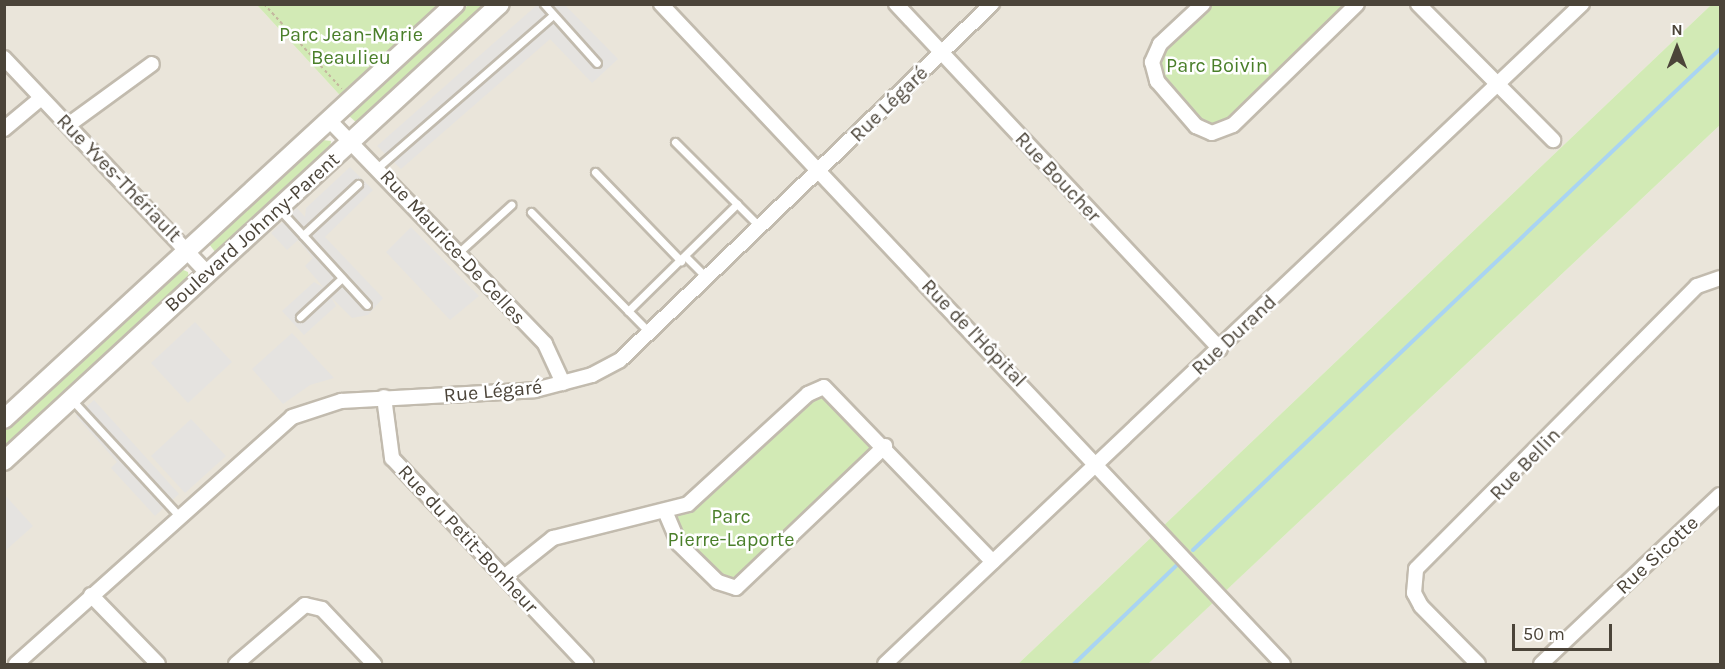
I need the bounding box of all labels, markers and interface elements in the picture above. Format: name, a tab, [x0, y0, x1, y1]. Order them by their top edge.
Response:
north arrow	[1647, 18, 1707, 78]
text: N	[1671, 20, 1683, 39]
park label: Parc Jean-Marie Beaulieu	[279, 22, 423, 69]
park label: Parc Boivin	[1166, 53, 1268, 77]
street label: Rue Légaré	[845, 61, 933, 147]
street label: Rue Yves-Thériault	[52, 109, 186, 247]
street label: Rue Boucher	[1010, 127, 1106, 227]
street label: Boulevard Johnny-Parent	[160, 147, 344, 317]
street label: Rue Maurice-De Celles	[375, 165, 531, 329]
street label: Rue de l'Hôpital	[917, 274, 1031, 392]
street label: Rue Durand	[1187, 290, 1281, 380]
street label: Rue Légaré	[443, 375, 543, 407]
street label: Rue Bellin	[1485, 423, 1565, 505]
street label: Rue du Petit-Bonheur	[393, 460, 543, 618]
park label: Parc Pierre-Laporte	[668, 504, 794, 551]
street label: Rue Sicotte	[1611, 511, 1703, 599]
scale bar	[1515, 612, 1616, 650]
text: 50 m	[1523, 623, 1565, 645]

